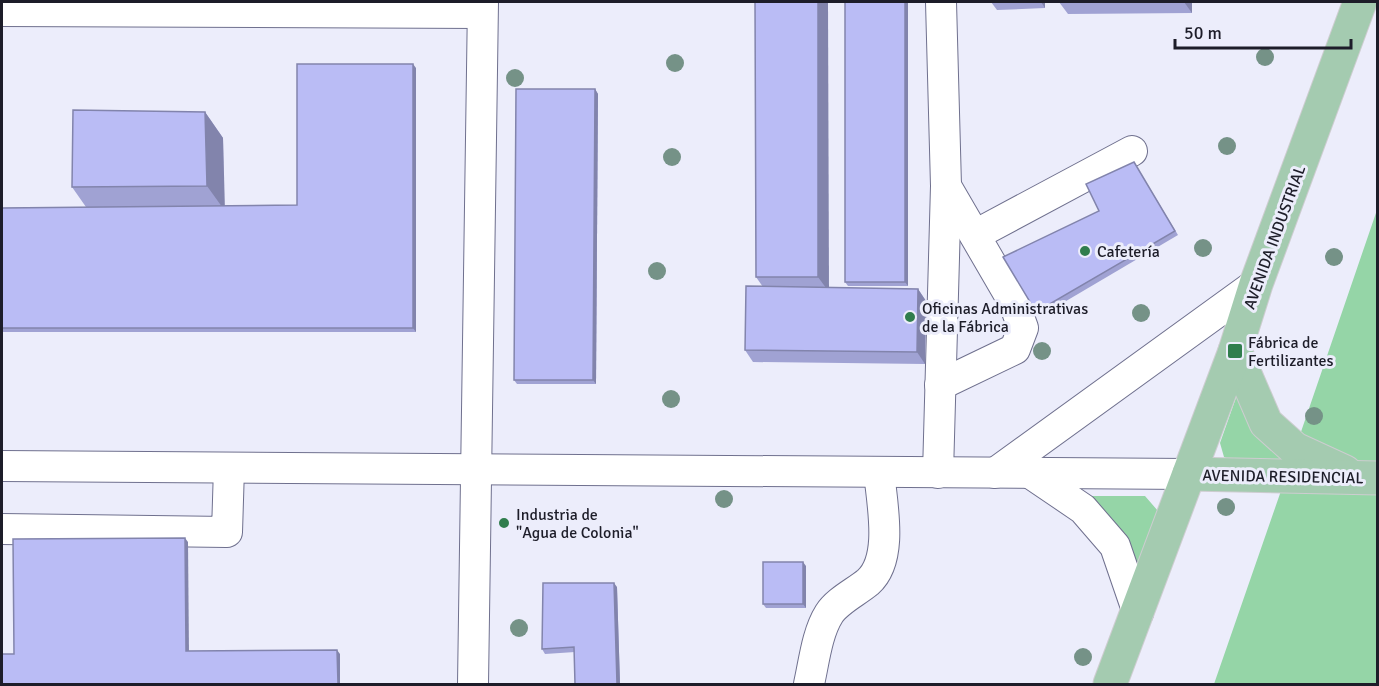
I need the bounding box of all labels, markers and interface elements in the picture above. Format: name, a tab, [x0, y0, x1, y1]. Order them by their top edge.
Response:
scale bar	[1175, 12, 1350, 50]
text: 50 m	[1184, 22, 1222, 44]
street label: AVENIDA INDUSTRIAL	[1240, 163, 1310, 312]
place label: Cafetería	[1097, 242, 1160, 262]
marker: Cafetería	[1078, 244, 1092, 258]
place label: Oficinas Administrativas de la Fábrica	[922, 299, 1088, 337]
marker: Oficinas Administrativas de la Fábrica	[903, 310, 917, 324]
place label: Fábrica de Fertilizantes	[1248, 333, 1334, 371]
marker: Fábrica de Fertilizantes	[1226, 342, 1244, 360]
street label: AVENIDA RESIDENCIAL	[1202, 466, 1364, 488]
place label: Industria de "Agua de Colonia"	[516, 505, 639, 543]
marker: Industria de "Agua de Colonia"	[497, 516, 511, 530]

